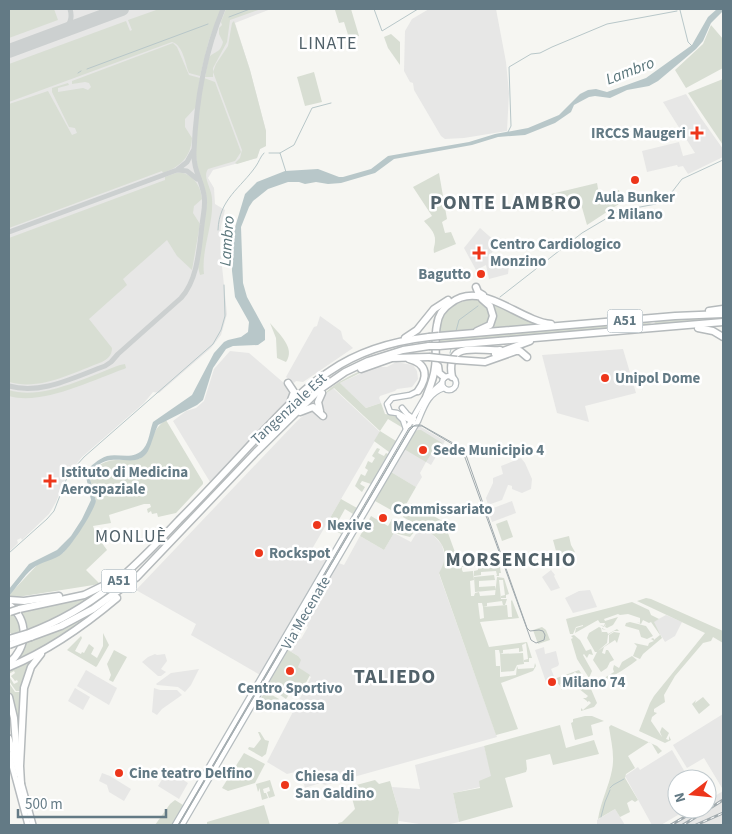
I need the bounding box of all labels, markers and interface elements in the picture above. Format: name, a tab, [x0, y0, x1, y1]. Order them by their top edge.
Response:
district label: LINATE	[298, 31, 358, 56]
water label: Lambro	[602, 52, 658, 90]
place label: IRCCS Maugeri	[591, 123, 686, 144]
marker: IRCCS Maugeri	[690, 126, 704, 140]
marker: Aula Bunker 2 Milano	[629, 174, 641, 186]
place label: Aula Bunker 2 Milano	[594, 187, 675, 225]
district label: PONTE LAMBRO	[430, 189, 582, 217]
water label: Lambro	[214, 215, 240, 267]
place label: Centro Cardiologico Monzino	[490, 234, 621, 272]
marker: Centro Cardiologico Monzino	[472, 246, 486, 260]
place label: Bagutto	[418, 264, 471, 285]
marker: Bagutto	[475, 268, 487, 280]
road number: A51	[608, 310, 642, 332]
street label: Tangenziale Est	[247, 368, 331, 450]
place label: Unipol Dome	[615, 368, 701, 389]
marker: Unipol Dome	[599, 372, 611, 384]
place label: Sede Municipio 4	[433, 440, 544, 461]
marker: Sede Municipio 4	[417, 444, 429, 456]
place label: Istituto di Medicina Aerospaziale	[60, 462, 188, 500]
marker: Istituto di Medicina Aerospaziale	[43, 474, 57, 488]
place label: Commissariato Mecenate	[393, 499, 493, 537]
marker: Commissariato Mecenate	[377, 512, 389, 524]
place label: Nexive	[327, 515, 372, 536]
marker: Nexive	[311, 519, 323, 531]
district label: MONLUÈ	[95, 524, 167, 549]
place label: Rockspot	[269, 543, 331, 564]
district label: MORSENCHIO	[445, 546, 577, 574]
marker: Rockspot	[253, 547, 265, 559]
road number: A51	[102, 570, 136, 592]
street label: Via Mecenate	[276, 572, 336, 654]
district label: TALIEDO	[354, 663, 436, 691]
marker: Centro Sportivo Bonacossa	[284, 665, 296, 677]
place label: Milano 74	[562, 672, 626, 693]
marker: Milano 74	[546, 676, 558, 688]
place label: Centro Sportivo Bonacossa	[237, 678, 343, 716]
place label: Cine teatro Delfino	[129, 763, 253, 784]
place label: Chiesa di San Galdino	[295, 766, 374, 804]
marker: Cine teatro Delfino	[113, 767, 125, 779]
north arrow	[667, 769, 717, 819]
marker: Chiesa di San Galdino	[279, 779, 291, 791]
scale bar	[18, 786, 165, 818]
text: N	[670, 790, 691, 805]
text: 500 m	[25, 794, 63, 815]

